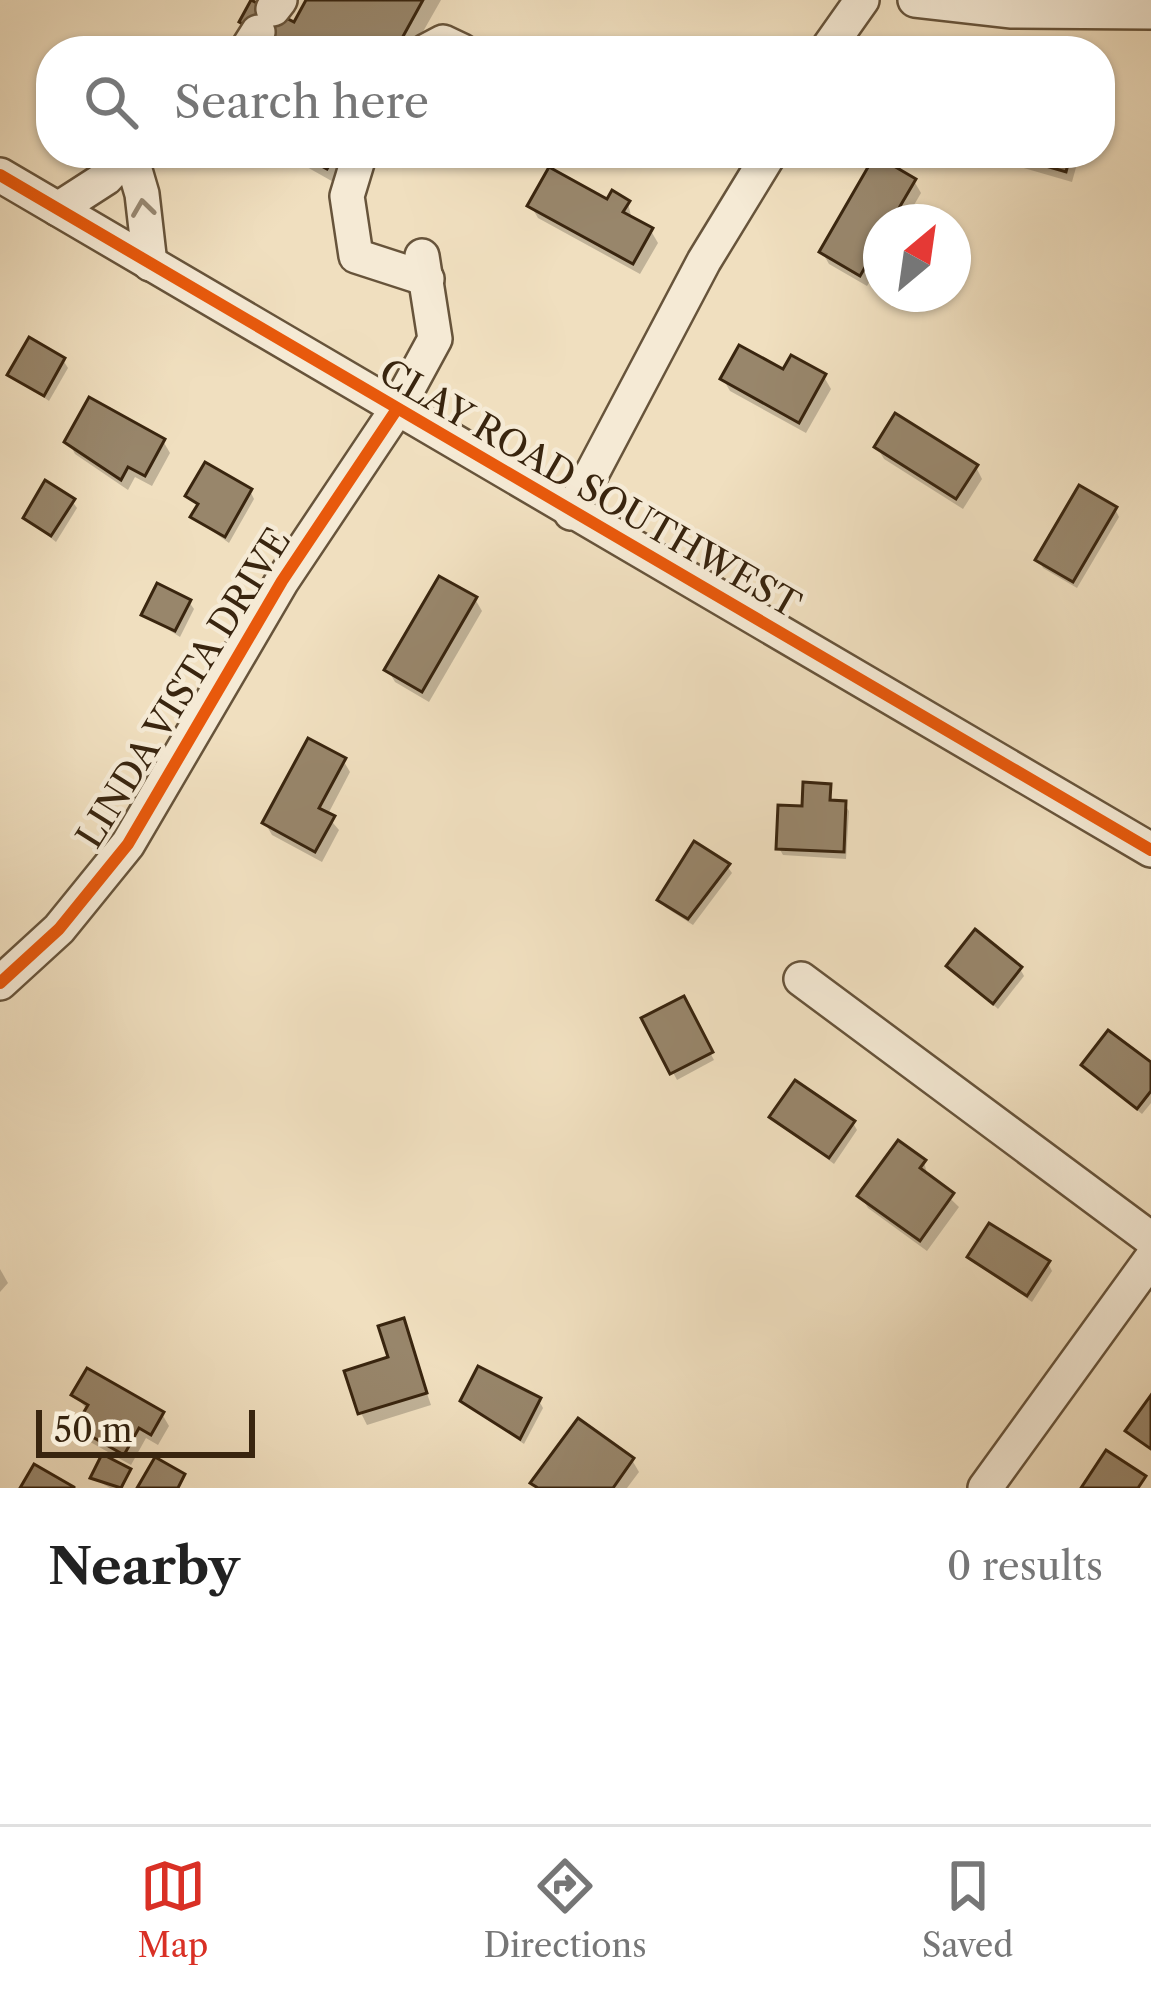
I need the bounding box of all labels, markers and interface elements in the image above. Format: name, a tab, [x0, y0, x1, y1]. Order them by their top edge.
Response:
search box	[36, 36, 1115, 168]
icon: search	[78, 69, 144, 135]
text: Search here	[174, 74, 429, 130]
one-way arrow	[131, 198, 157, 217]
north arrow	[863, 204, 971, 312]
street label: CLAY ROAD SOUTHWEST	[372, 349, 808, 627]
street label: LINDA VISTA DRIVE	[67, 520, 299, 856]
scale bar	[36, 1404, 255, 1457]
text: 50 m	[54, 1410, 132, 1451]
text: Nearby	[48, 1535, 240, 1597]
text: 0 results	[947, 1542, 1103, 1590]
tab: Map	[138, 1853, 208, 1966]
tab: Directions	[484, 1853, 647, 1966]
tab: Saved	[922, 1853, 1013, 1966]

